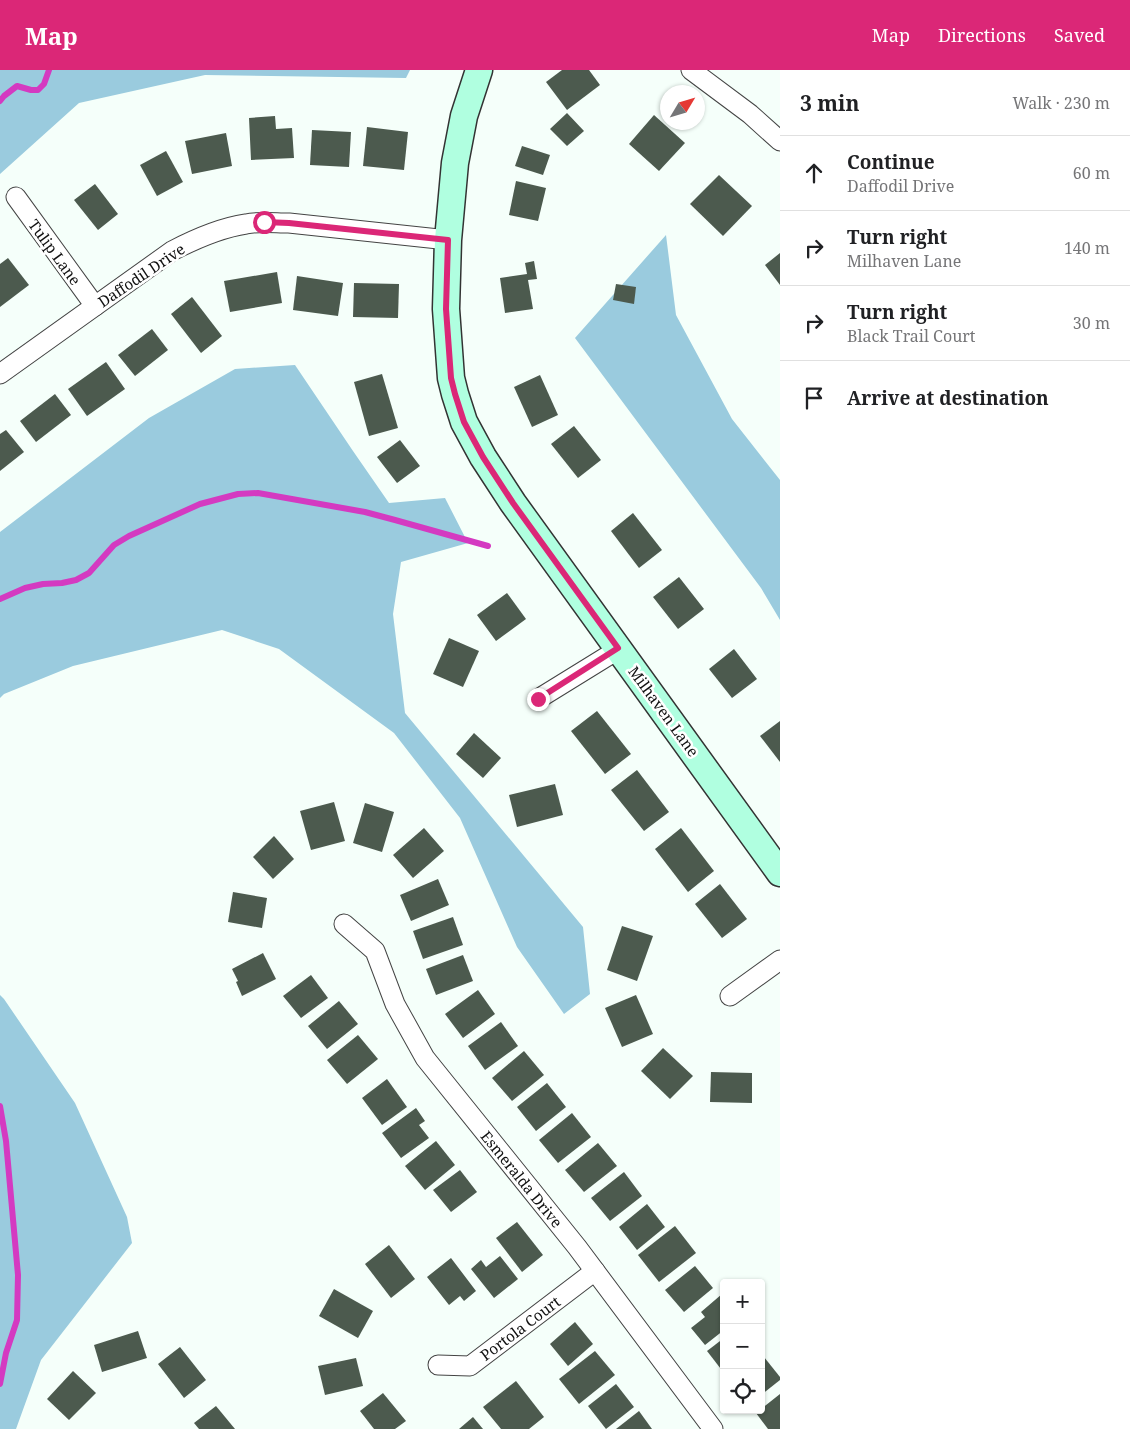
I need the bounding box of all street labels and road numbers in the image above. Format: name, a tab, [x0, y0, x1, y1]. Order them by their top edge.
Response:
street label: Tulip Lane	[24, 215, 86, 289]
street label: Daffodil Drive	[94, 239, 188, 311]
street label: Milhaven Lane	[624, 662, 704, 760]
street label: Esmeralda Drive	[477, 1126, 567, 1232]
street label: Portola Court	[476, 1291, 564, 1365]

